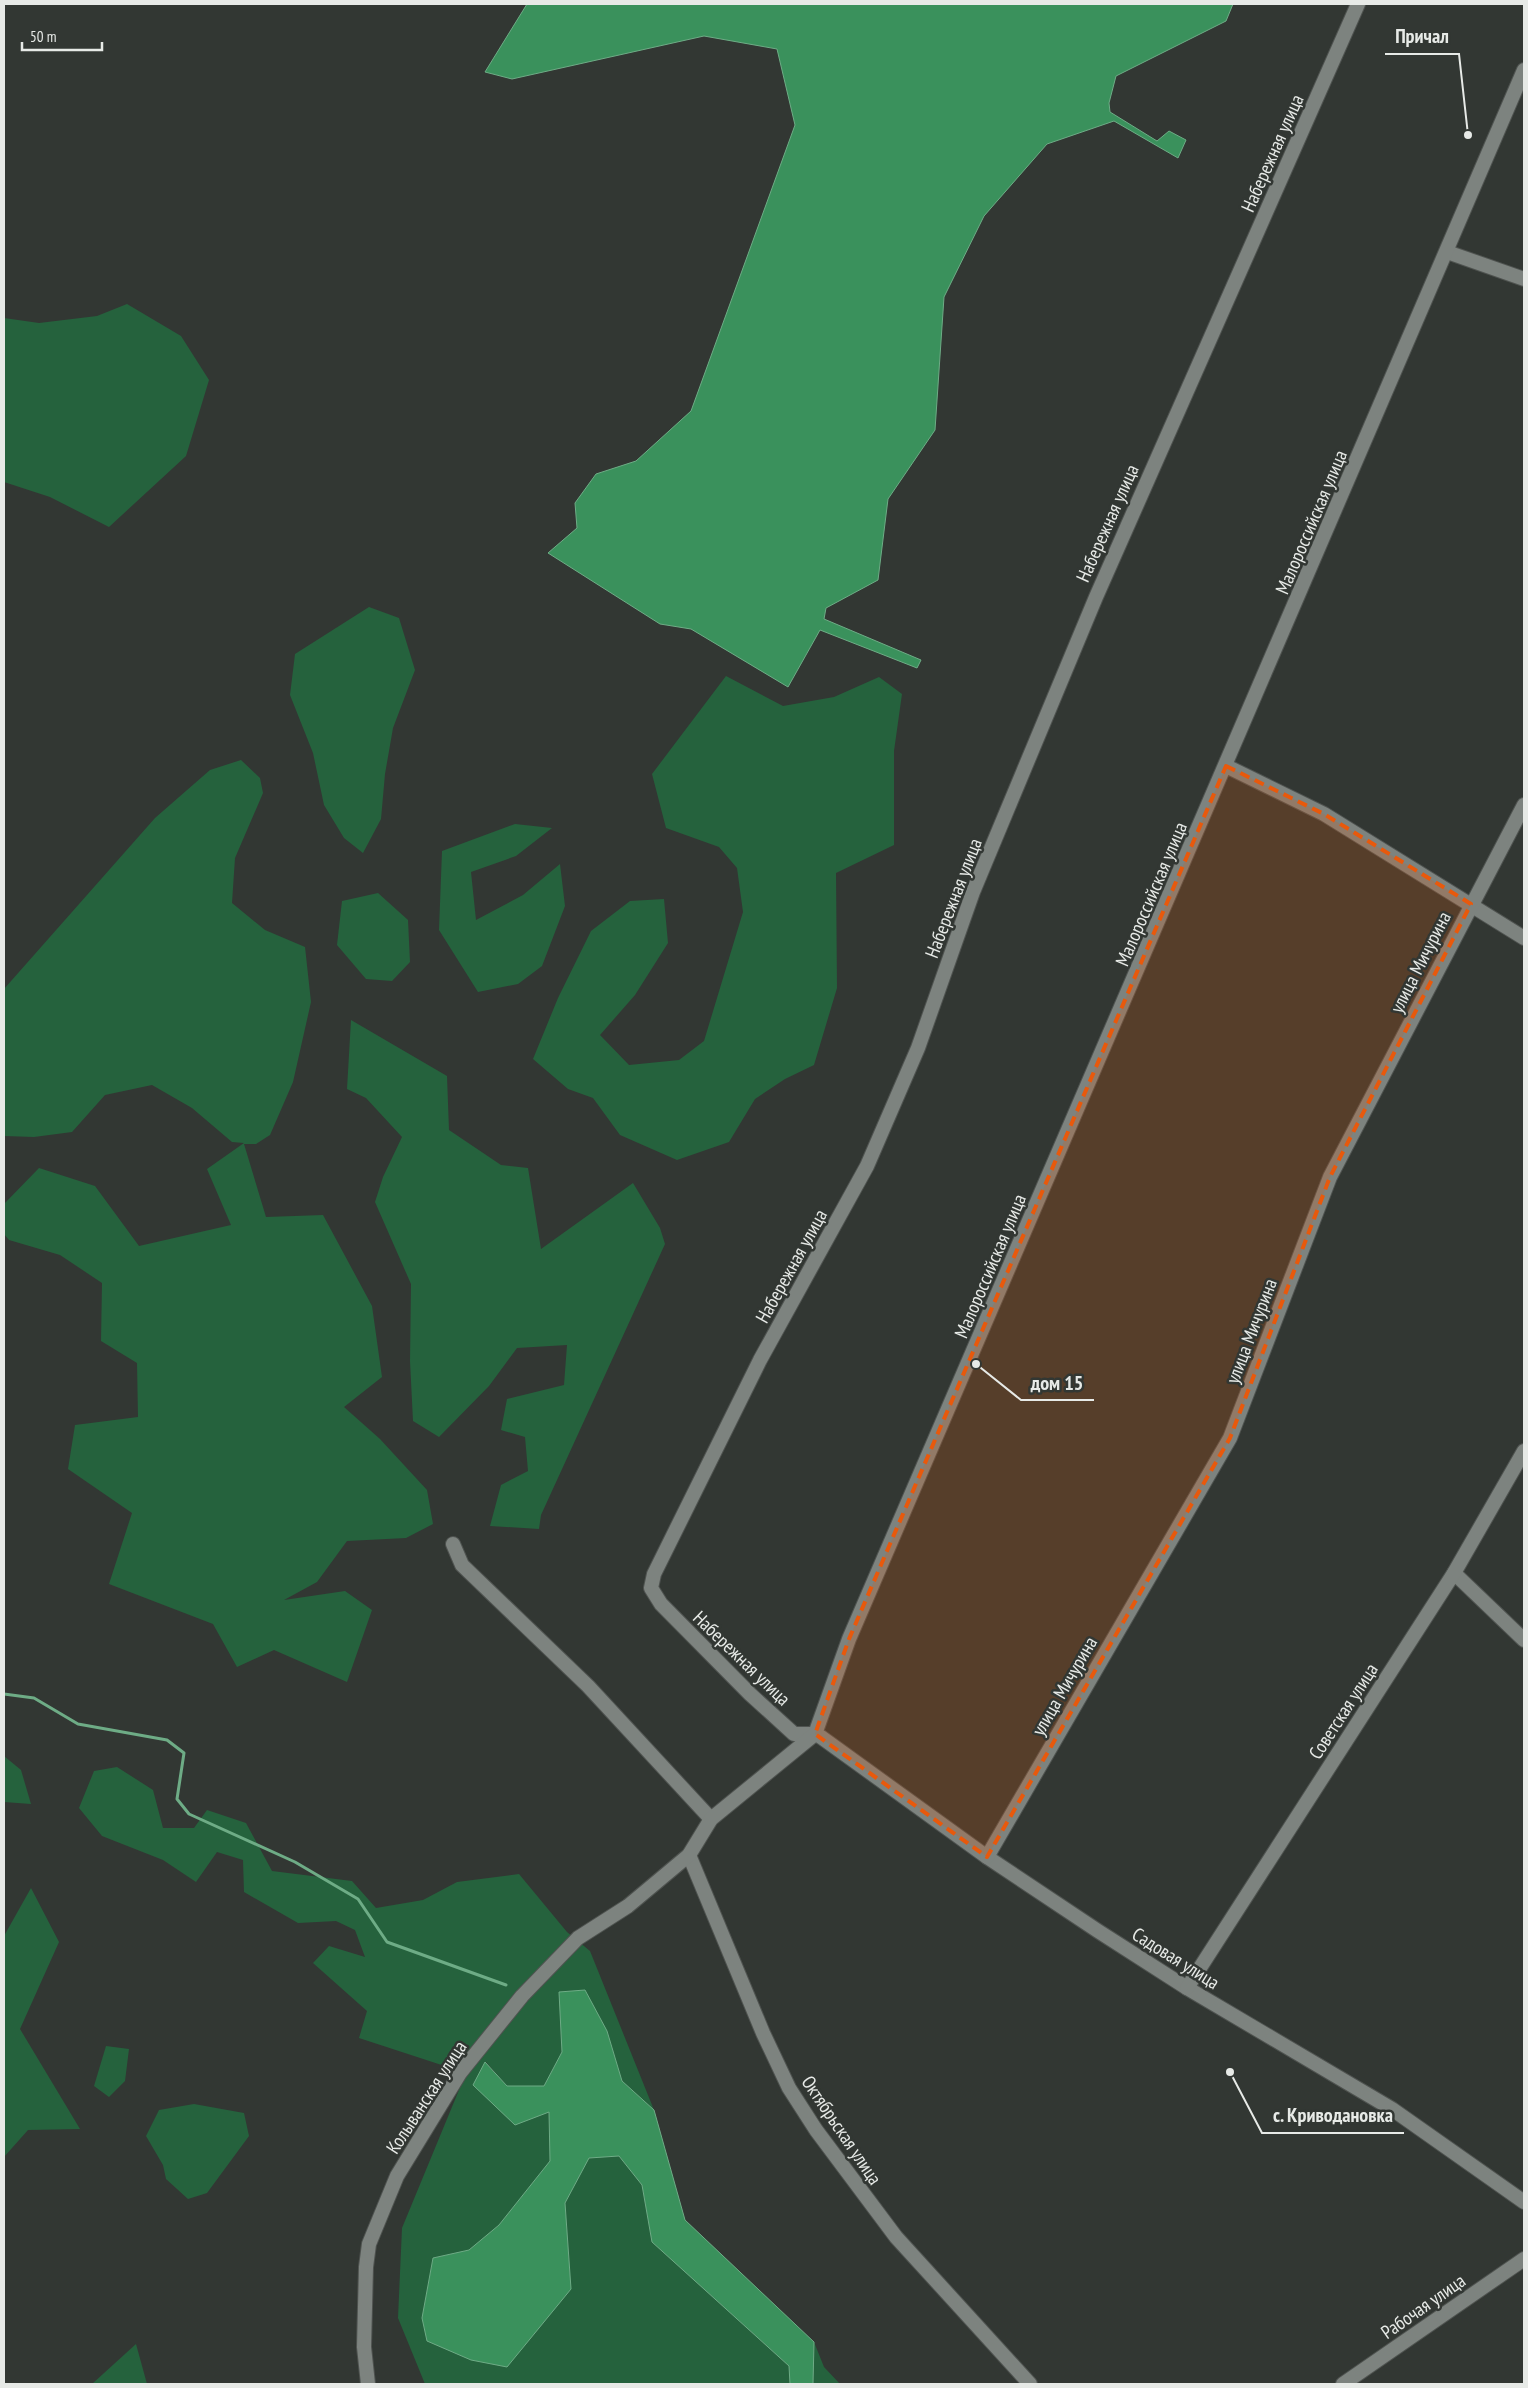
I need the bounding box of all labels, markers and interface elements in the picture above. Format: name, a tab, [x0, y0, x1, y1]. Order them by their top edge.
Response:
callout: Причал	[1385, 19, 1459, 54]
scale bar	[22, 20, 102, 52]
text: Причал	[1395, 23, 1449, 49]
text: 50 m	[30, 27, 56, 46]
street label: Набережная улица	[1235, 90, 1309, 216]
street label: Малороссийская улица	[1270, 446, 1352, 598]
street label: Набережная улица	[1070, 460, 1144, 586]
street label: Малороссийская улица	[1110, 818, 1192, 970]
street label: Набережная улица	[919, 835, 987, 961]
street label: улица Мичурина	[1384, 907, 1456, 1017]
street label: Малороссийская улица	[949, 1190, 1031, 1342]
street label: Набережная улица	[750, 1205, 832, 1327]
street label: улица Мичурина	[1220, 1275, 1282, 1387]
callout: дом 15	[1021, 1365, 1094, 1400]
text: дом 15	[1030, 1370, 1083, 1396]
street label: Набережная улица	[688, 1606, 796, 1710]
street label: улица Мичурина	[1026, 1632, 1102, 1740]
street label: Советская улица	[1303, 1658, 1383, 1764]
street label: Садовая улица	[1128, 1922, 1224, 1994]
street label: Колыванская улица	[381, 2036, 471, 2158]
street label: Октябрьская улица	[797, 2071, 887, 2189]
callout: с. Криводановка	[1262, 2098, 1404, 2133]
text: с. Криводановка	[1273, 2102, 1393, 2128]
street label: Рабочая улица	[1376, 2268, 1470, 2344]

